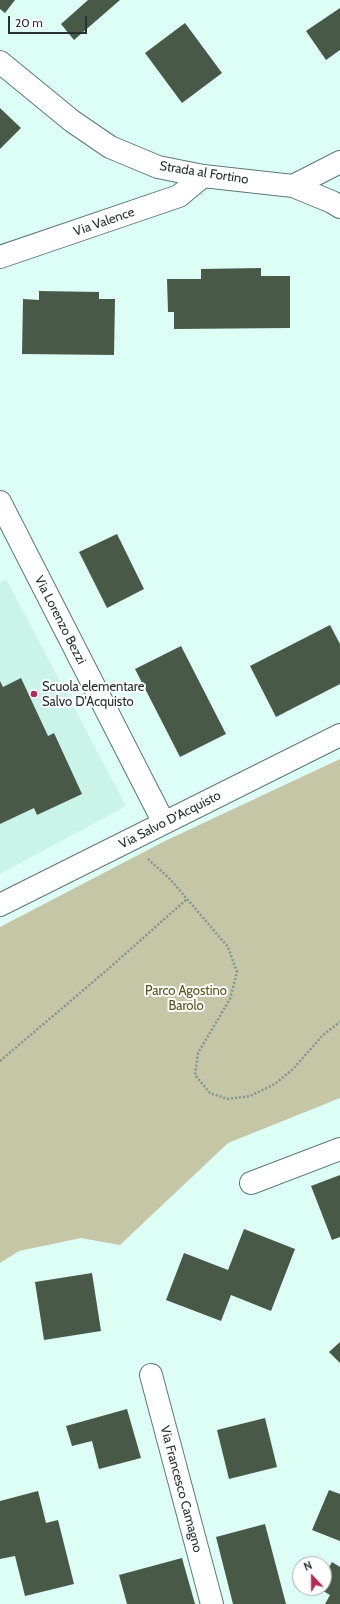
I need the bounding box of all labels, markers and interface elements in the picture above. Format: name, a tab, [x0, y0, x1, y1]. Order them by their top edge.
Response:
scale bar	[10, 8, 89, 34]
text: 20 m	[15, 15, 43, 30]
street label: Strada al Fortino	[158, 158, 250, 188]
street label: Via Valence	[71, 204, 137, 240]
street label: Via Lorenzo Bezzi	[31, 573, 89, 667]
place label: Scuola elementare Salvo D'Acquisto	[42, 679, 144, 710]
marker: Scuola elementare Salvo D'Acquisto	[29, 689, 39, 699]
street label: Via Salvo D'Acquisto	[117, 788, 223, 852]
park label: Parco Agostino Barolo	[145, 983, 227, 1014]
street label: Via Francesco Camagno	[157, 1424, 205, 1554]
north arrow	[292, 1556, 332, 1596]
text: N	[302, 1558, 314, 1574]

